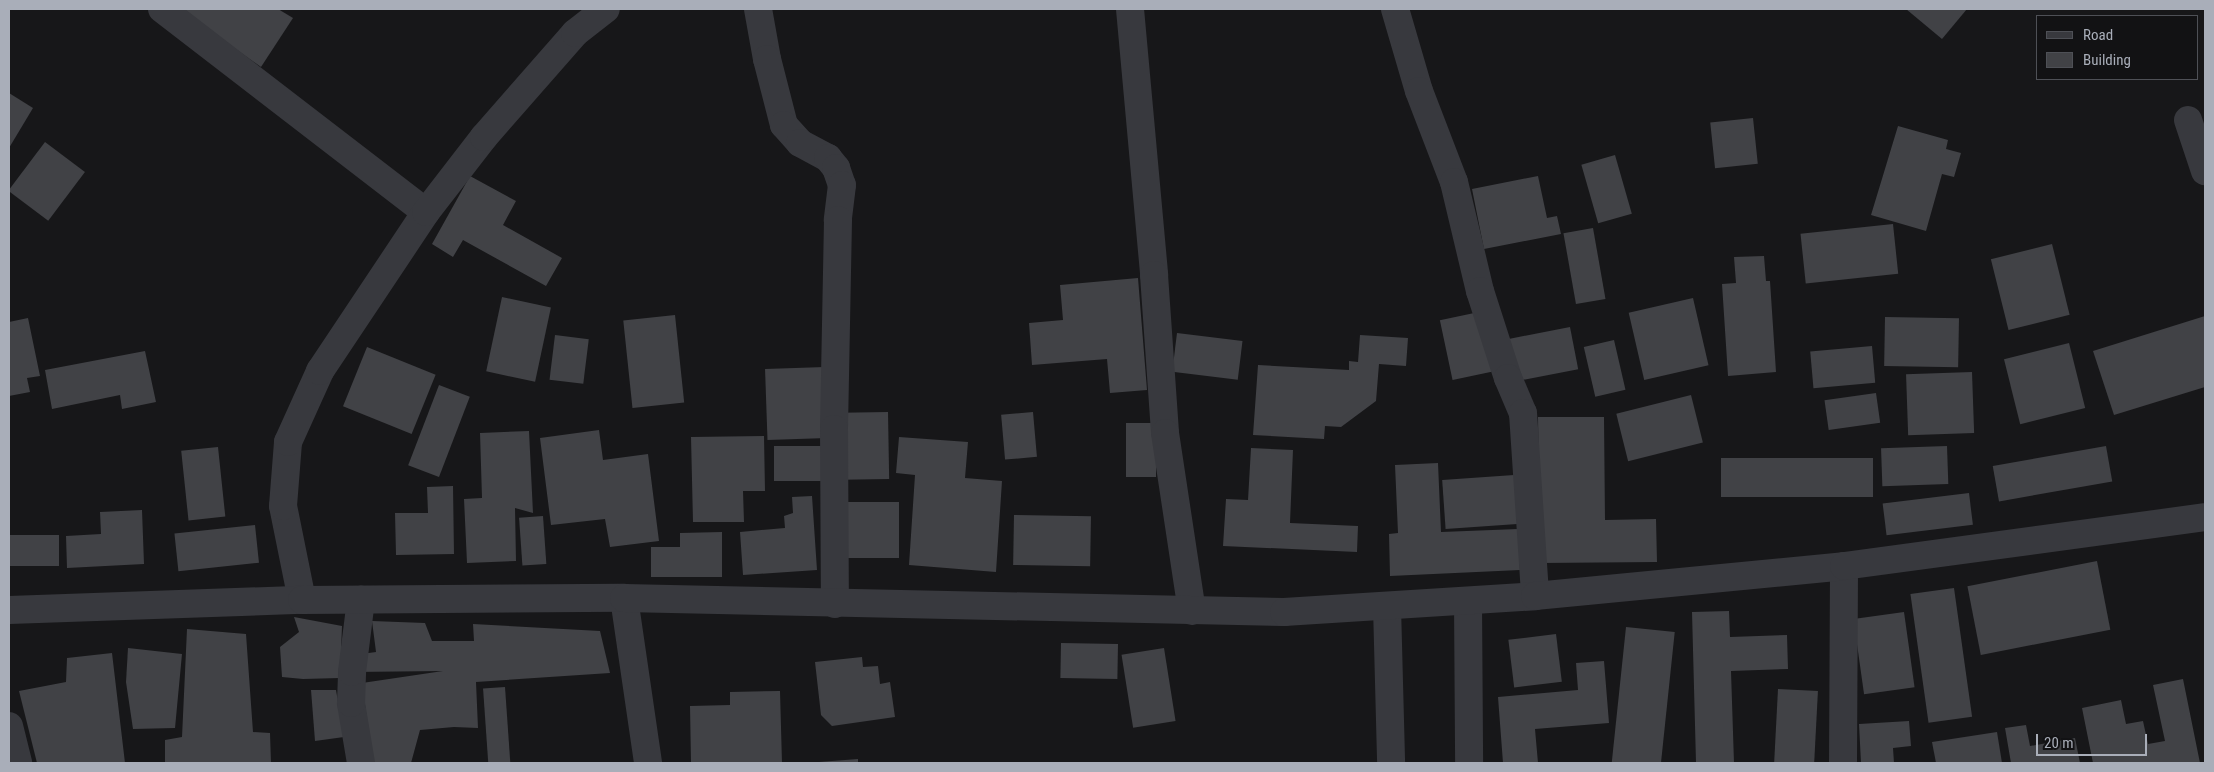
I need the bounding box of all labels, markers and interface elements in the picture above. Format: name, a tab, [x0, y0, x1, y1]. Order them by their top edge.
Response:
legend	[2036, 15, 2199, 80]
text: Road	[2083, 26, 2113, 44]
text: Building	[2083, 51, 2131, 69]
scale bar	[2039, 724, 2150, 756]
text: 20 m	[2044, 734, 2074, 752]

